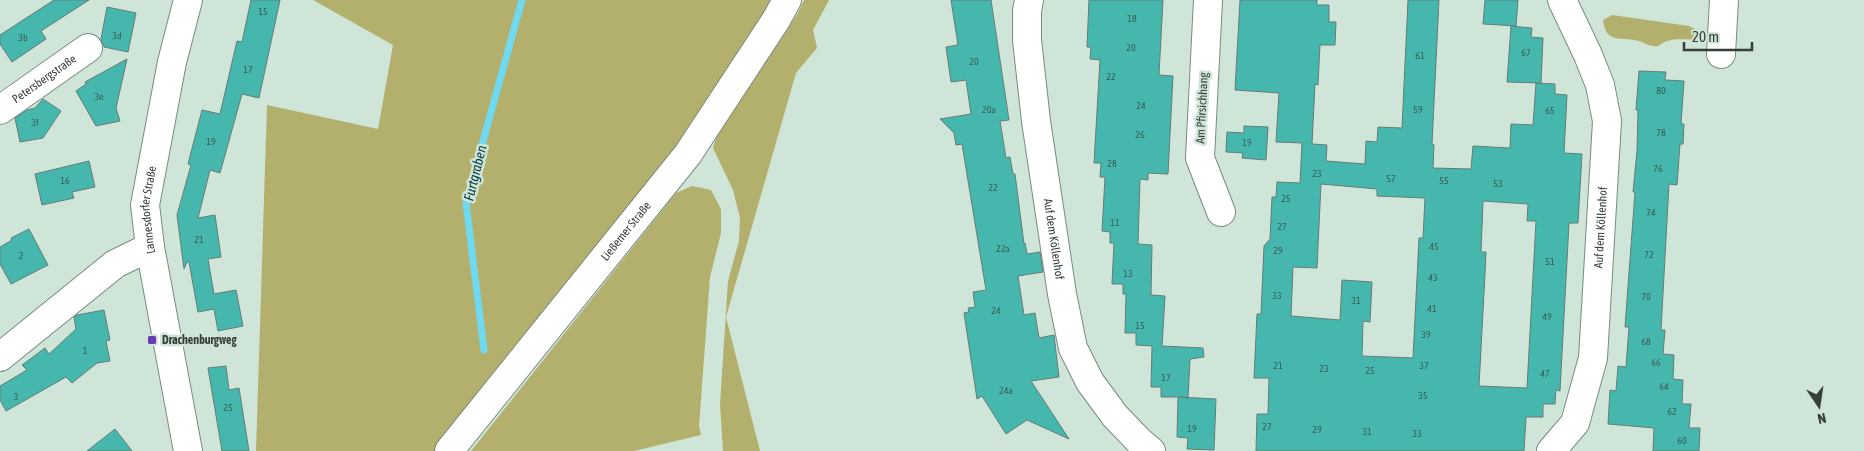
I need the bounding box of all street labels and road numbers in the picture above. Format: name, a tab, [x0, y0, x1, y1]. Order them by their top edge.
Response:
street label: Petersbergstraße	[9, 52, 79, 106]
street label: Am Pfirsichhang	[1193, 71, 1211, 144]
street label: Lannesdorfer Straße	[138, 165, 159, 255]
street label: Auf dem Köllenhof	[1591, 186, 1610, 269]
street label: Auf dem Köllenhof	[1041, 198, 1067, 281]
street label: Ließemer Straße	[598, 199, 654, 264]

